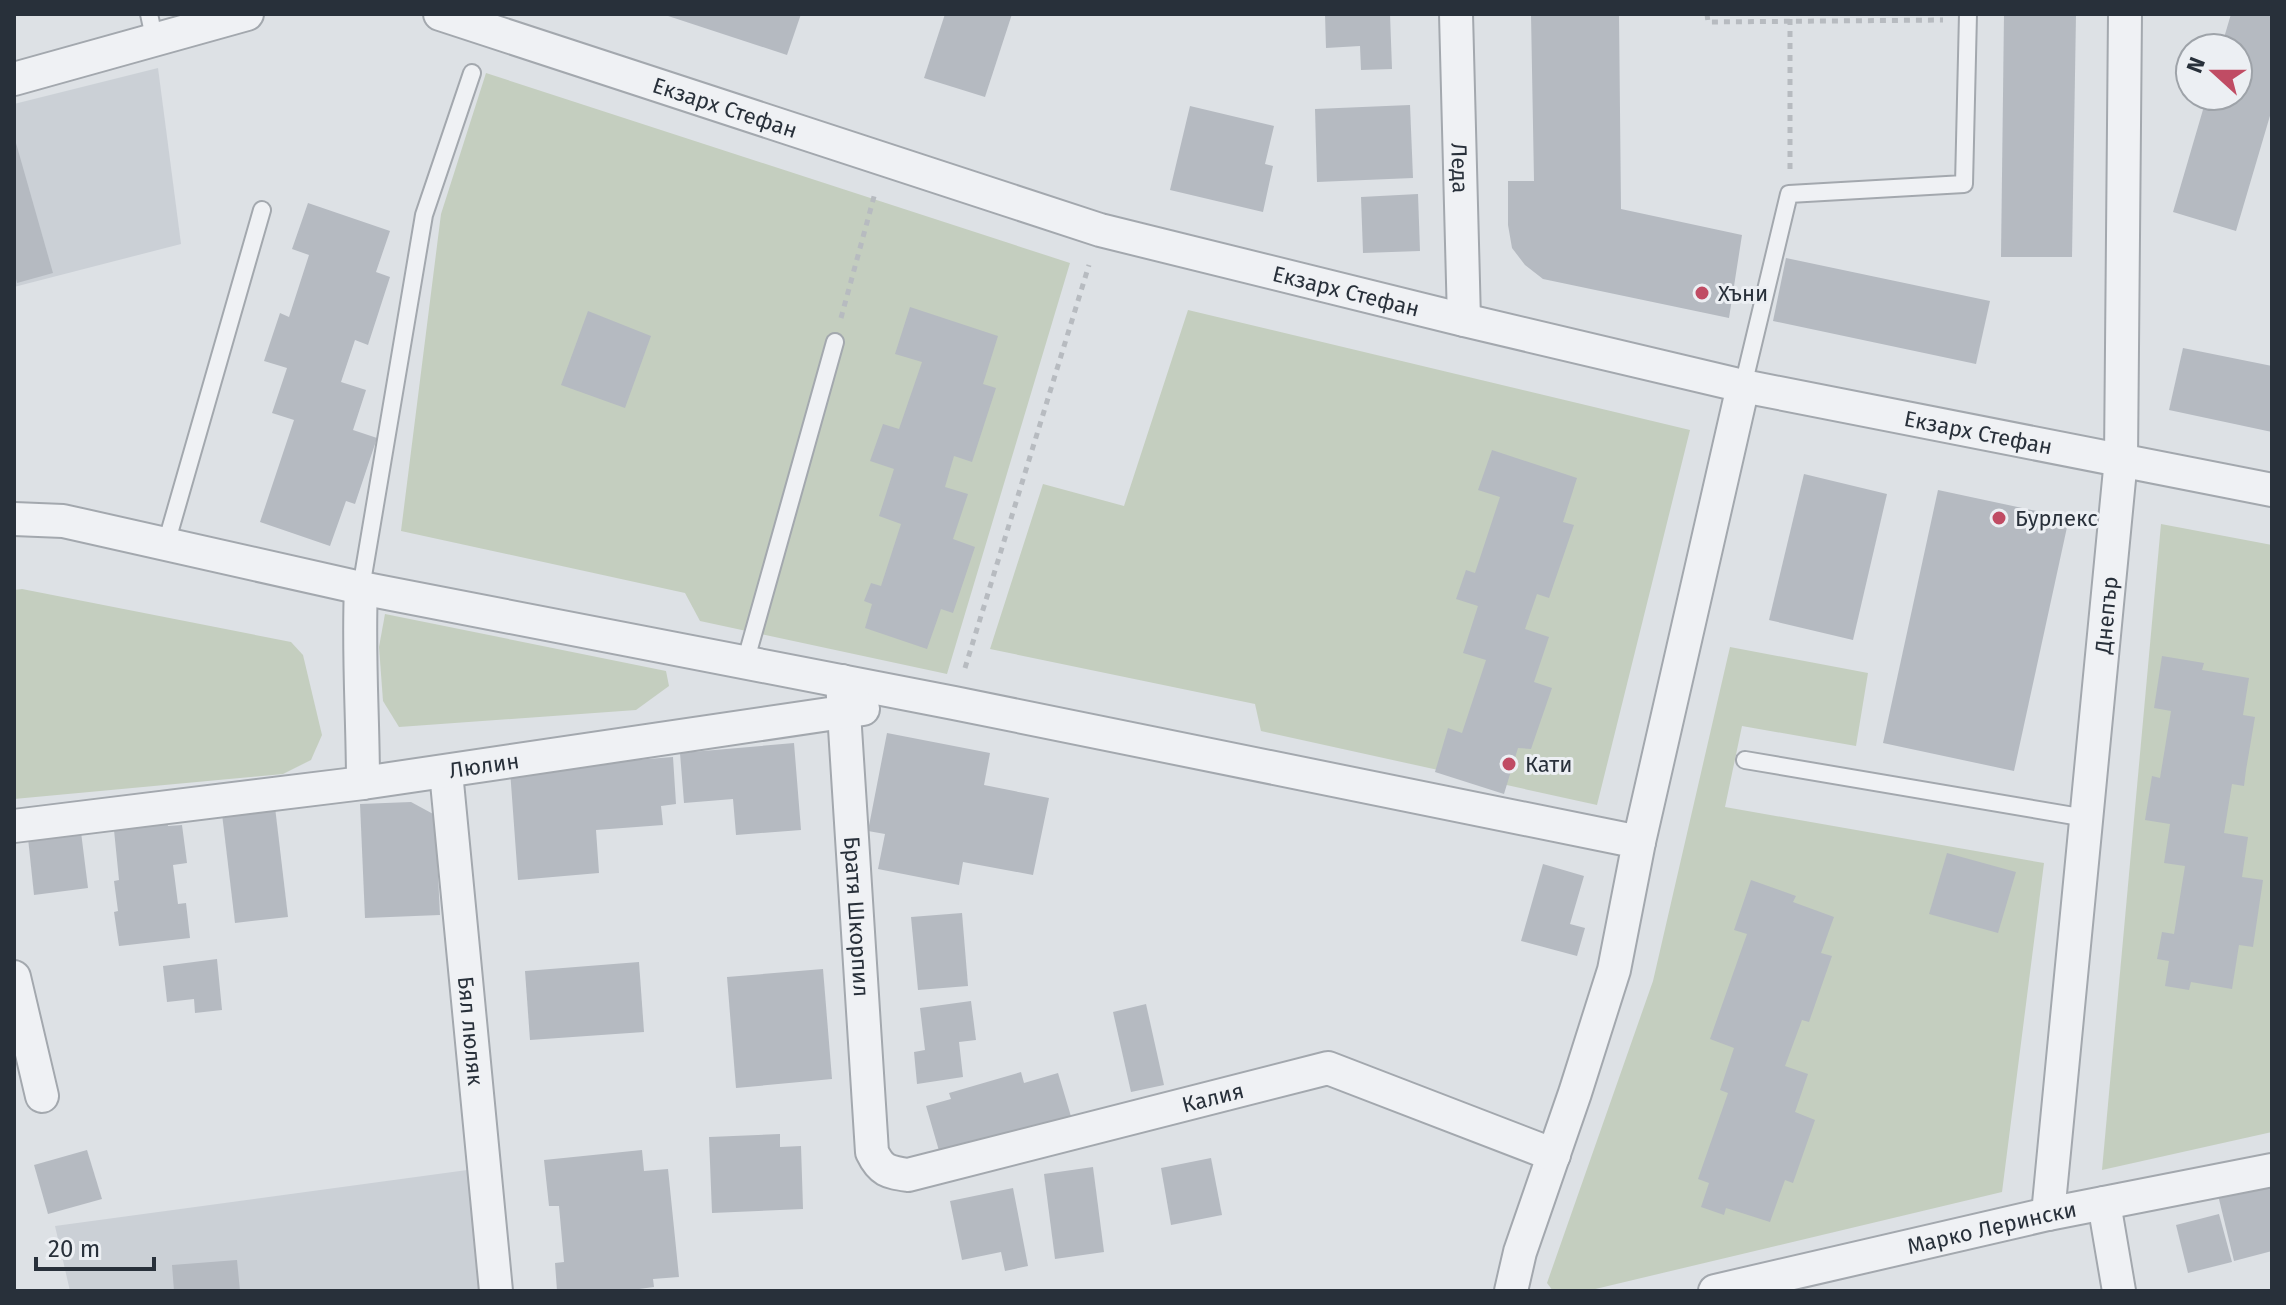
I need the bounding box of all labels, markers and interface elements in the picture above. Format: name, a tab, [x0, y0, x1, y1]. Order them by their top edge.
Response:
north arrow	[2174, 32, 2254, 112]
text: N	[2181, 53, 2211, 77]
street label: Екзарх Стефан	[649, 71, 801, 144]
street label: Леда	[1446, 142, 1474, 194]
street label: Екзарх Стефан	[1270, 260, 1422, 322]
place label: Хъни	[1718, 280, 1768, 307]
marker: Хъни	[1693, 284, 1711, 302]
street label: Екзарх Стефан	[1902, 405, 2055, 460]
place label: Бурлекс	[2015, 505, 2098, 532]
marker: Бурлекс	[1990, 509, 2008, 527]
street label: Днепър	[2089, 575, 2123, 656]
street label: Люлин	[447, 747, 521, 784]
place label: Кати	[1525, 751, 1572, 778]
marker: Кати	[1500, 755, 1518, 773]
street label: Братя Шкорпил	[838, 835, 876, 998]
street label: Бял люляк	[452, 975, 490, 1087]
street label: Калия	[1179, 1077, 1246, 1118]
street label: Марко Лерински	[1904, 1195, 2079, 1260]
scale bar	[36, 1221, 154, 1271]
text: 20 m	[48, 1235, 100, 1263]

